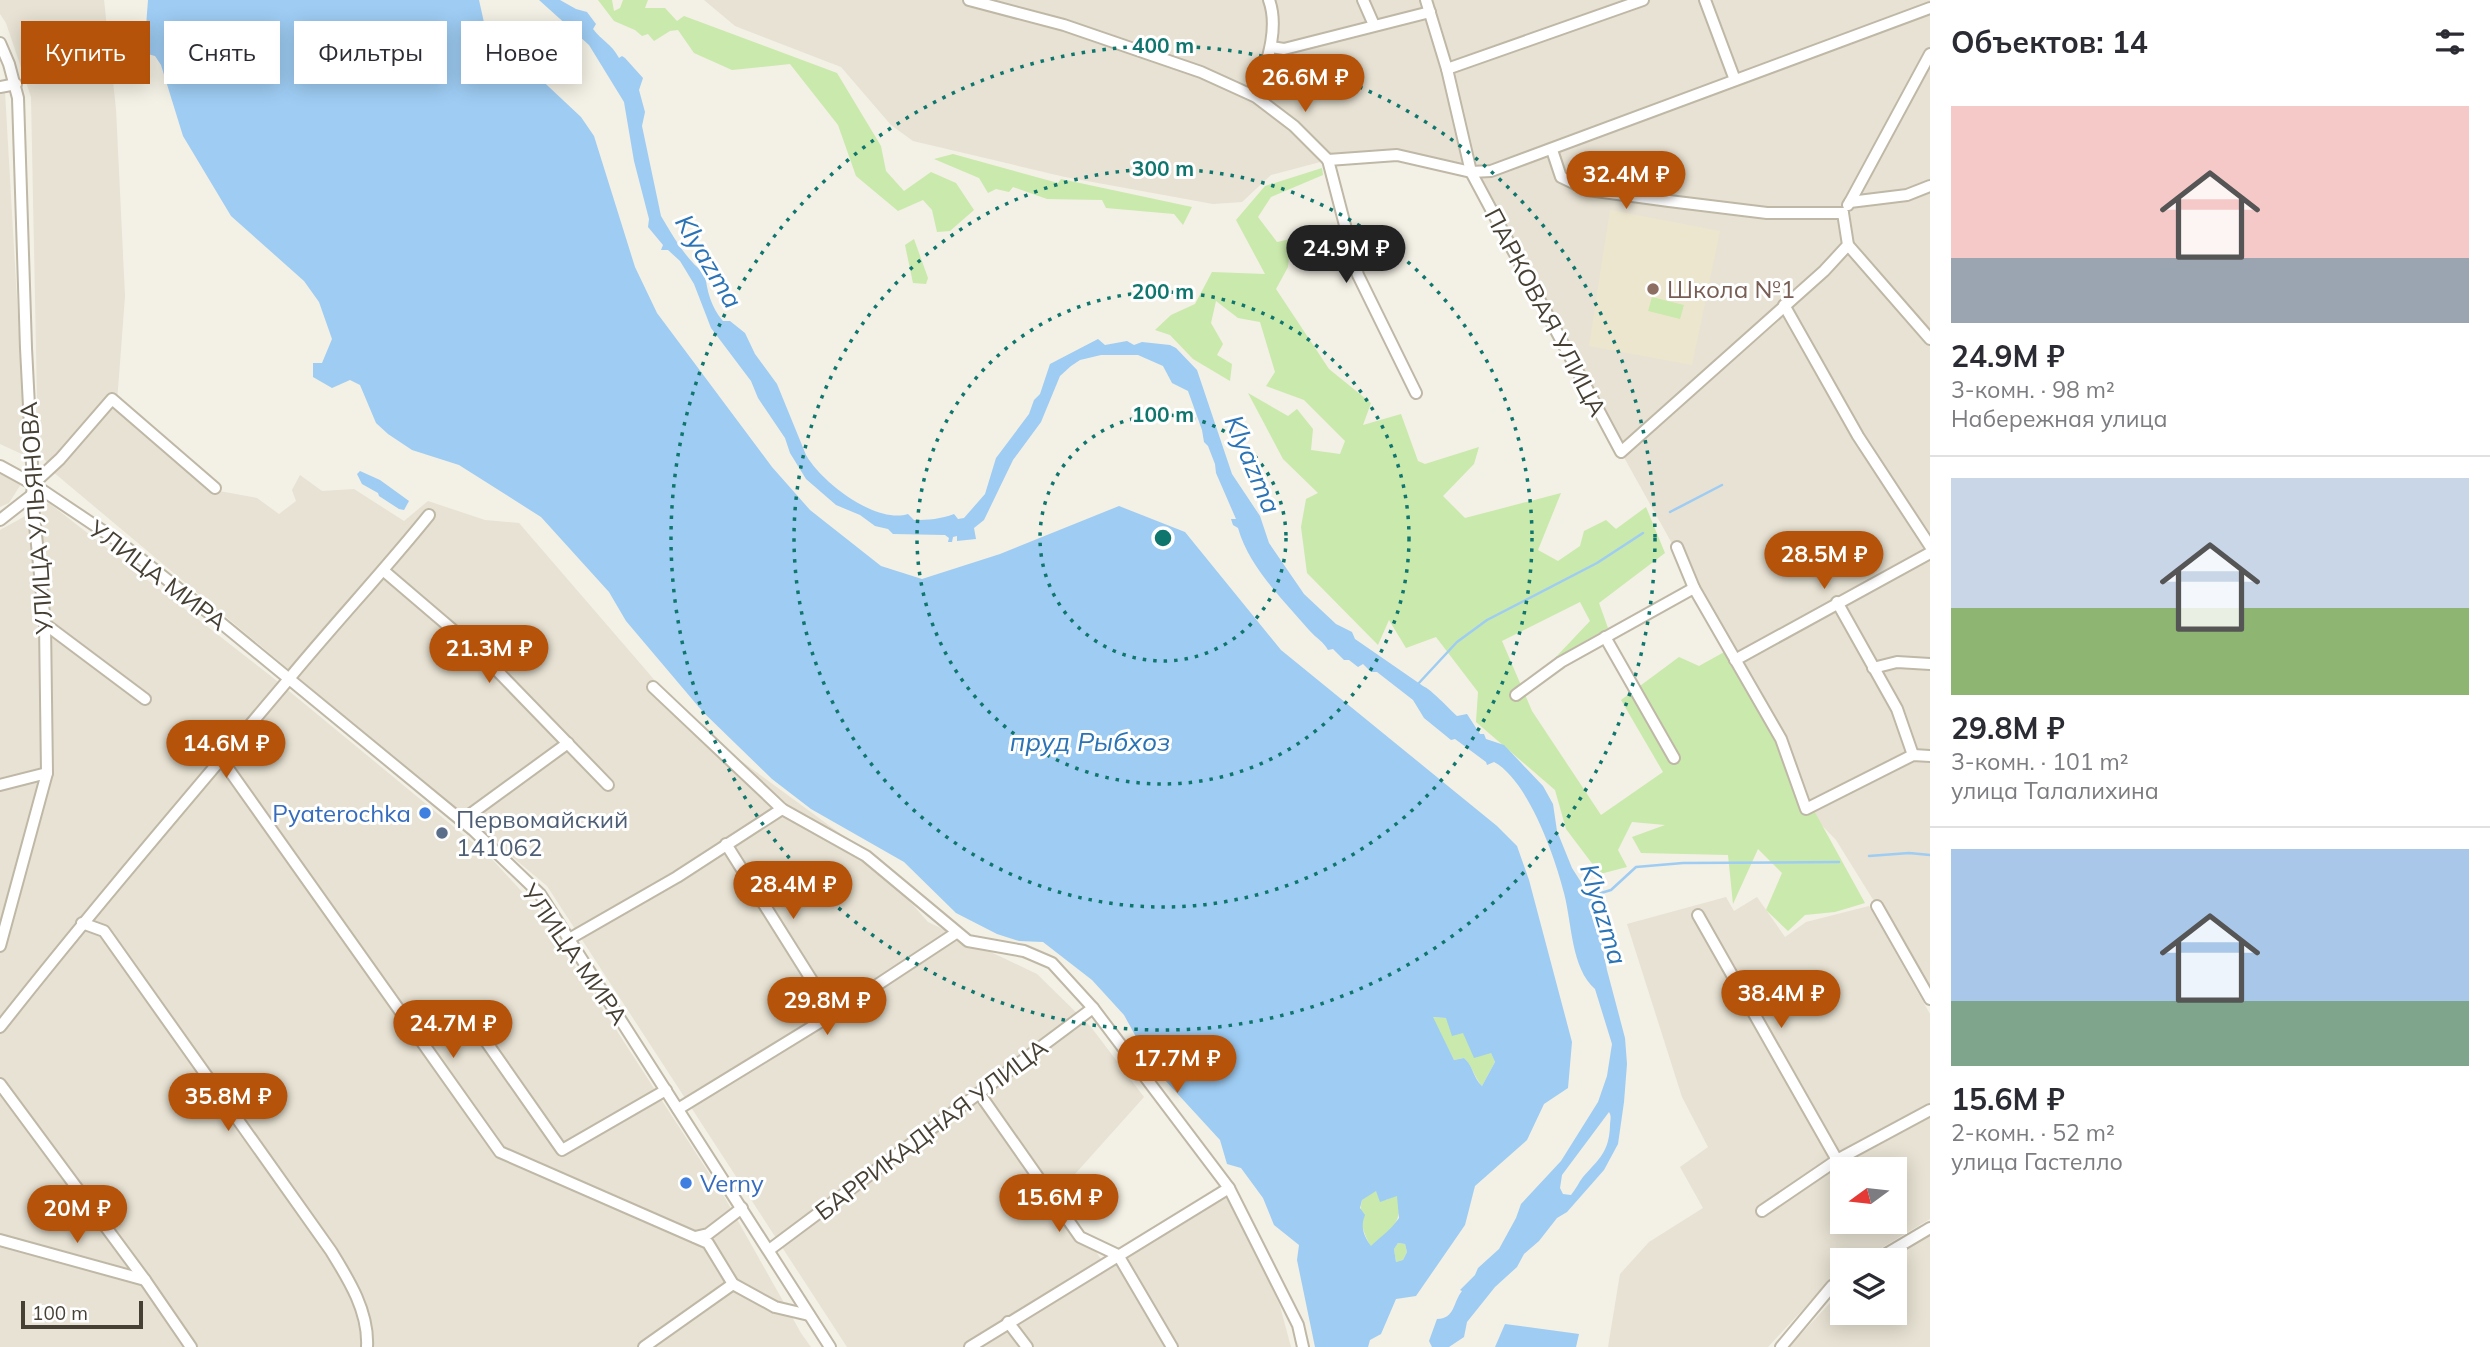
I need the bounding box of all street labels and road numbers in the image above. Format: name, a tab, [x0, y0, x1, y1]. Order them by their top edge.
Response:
street label: ПАРКОВАЯ УЛИЦА	[1478, 203, 1614, 421]
street label: УЛИЦА УЛЬЯНОВА	[13, 400, 59, 636]
street label: УЛИЦА МИРА	[82, 513, 233, 637]
street label: УЛИЦА МИРА	[515, 877, 635, 1031]
street label: БАРРИКАДНАЯ УЛИЦА	[809, 1032, 1053, 1226]

